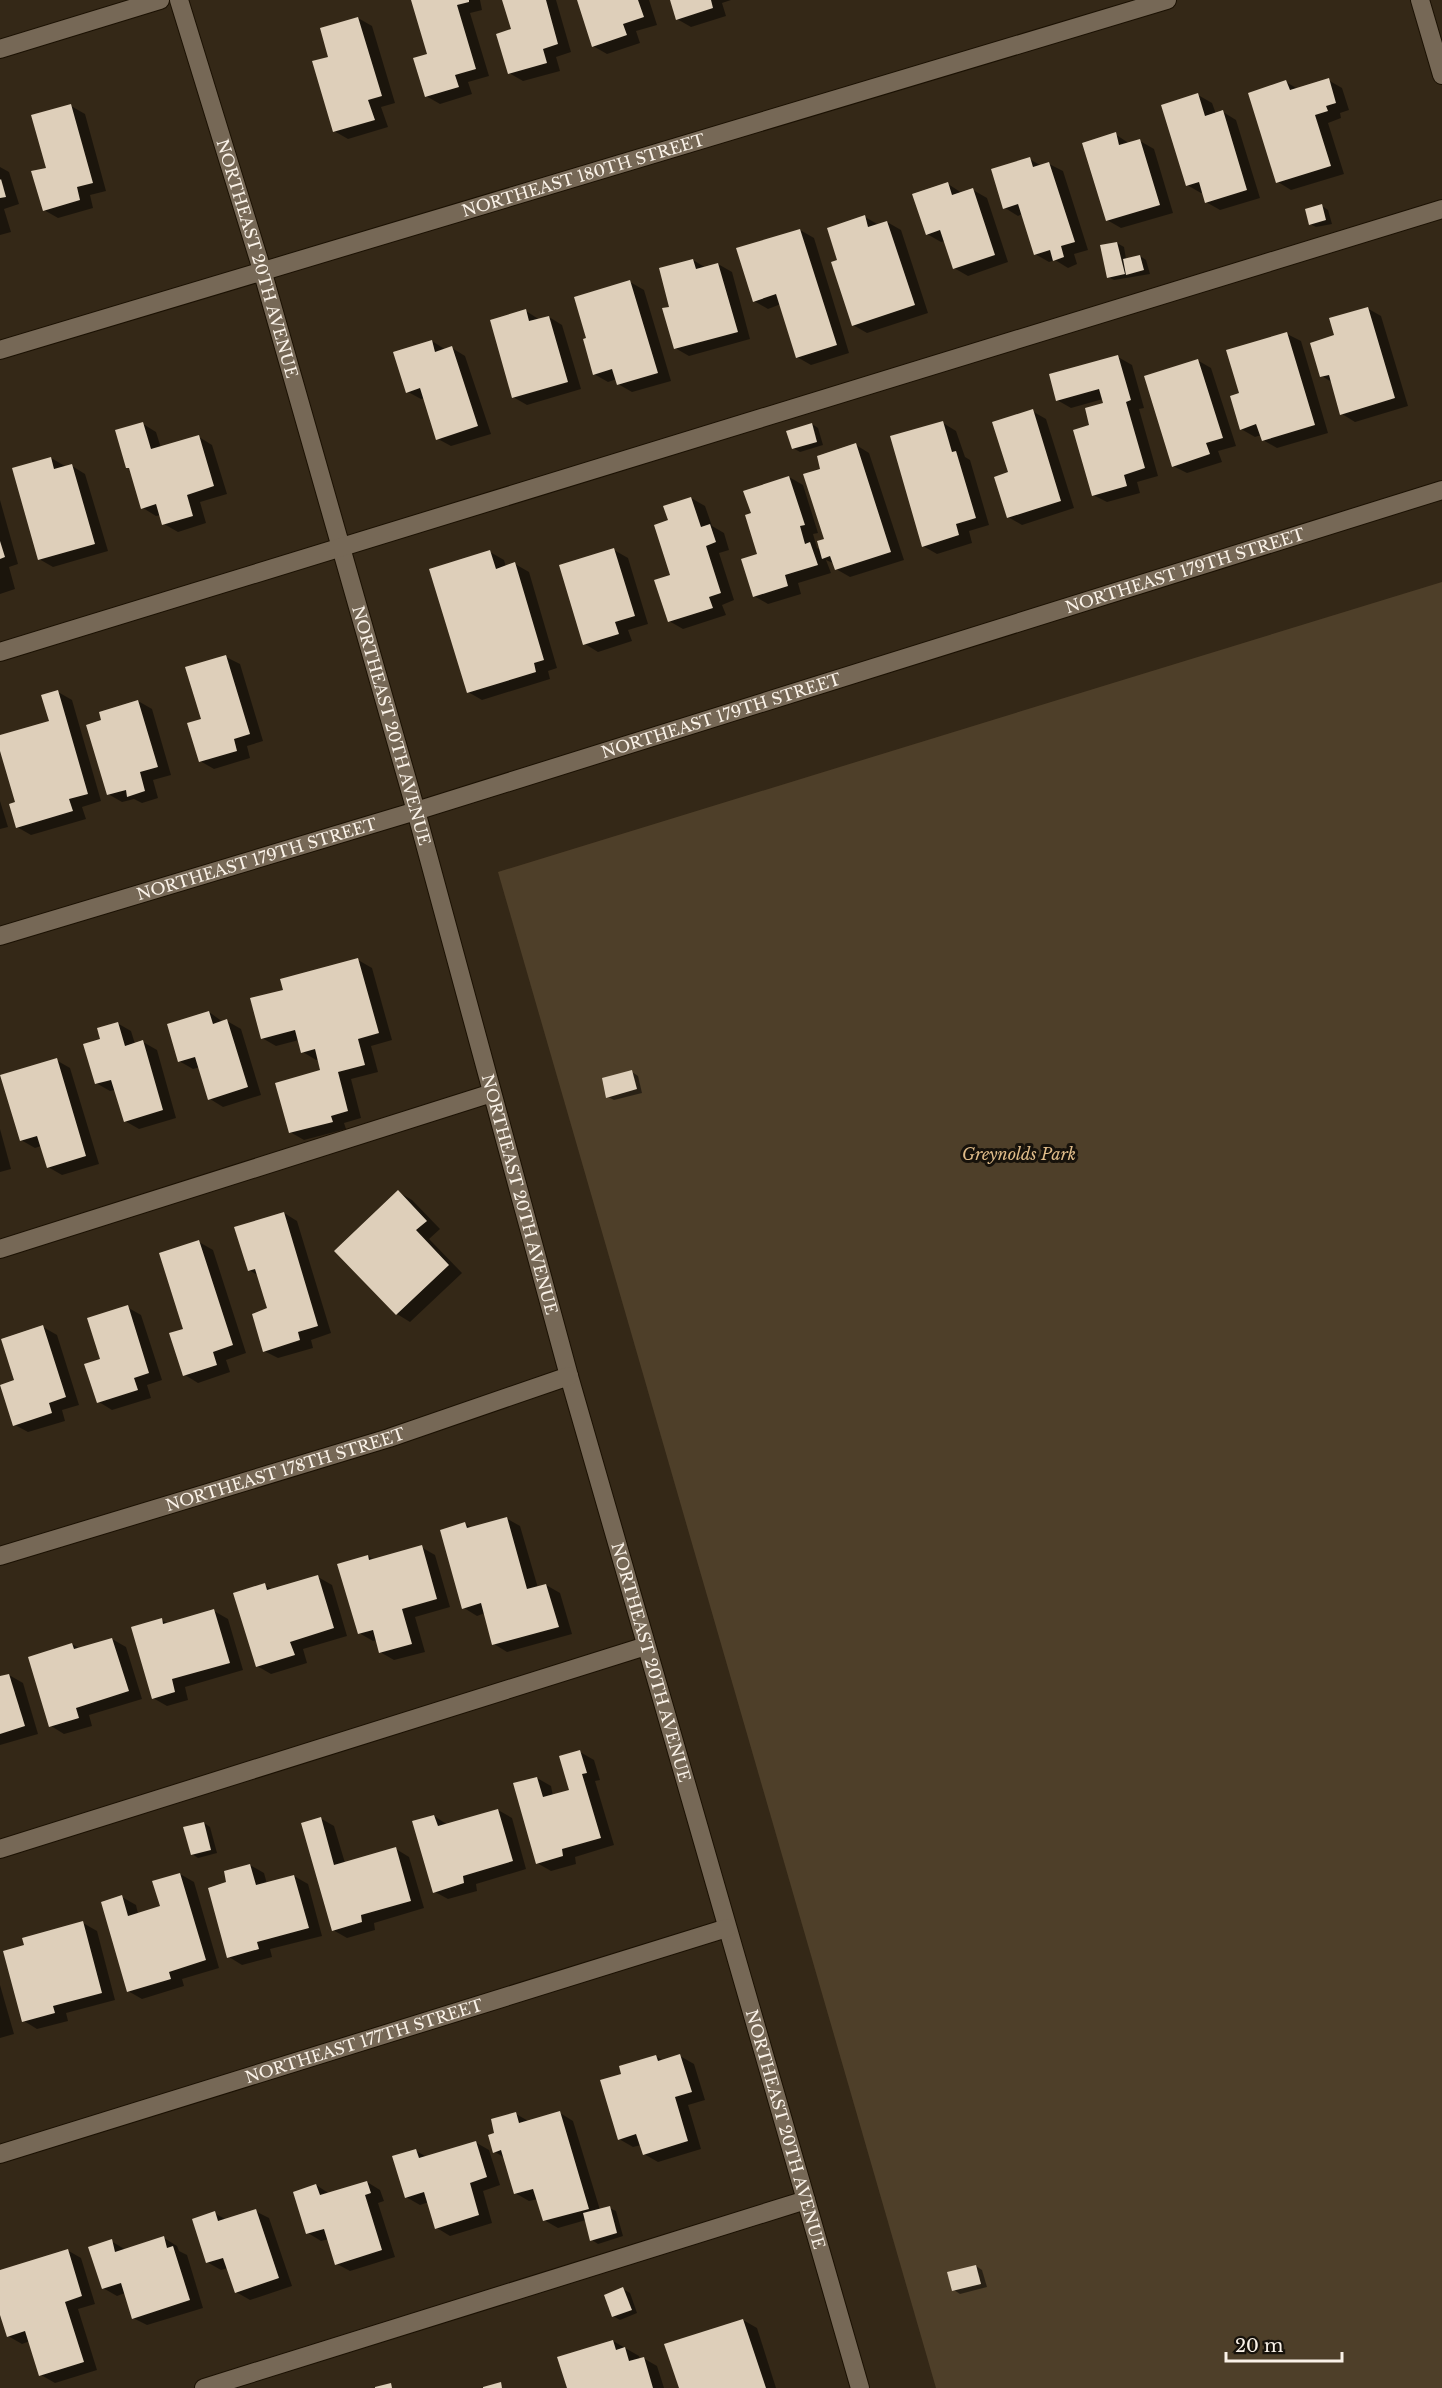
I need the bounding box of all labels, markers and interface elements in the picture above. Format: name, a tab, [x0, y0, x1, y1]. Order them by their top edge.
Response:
street label: NORTHEAST 180TH STREET	[459, 129, 707, 221]
street label: NORTHEAST 20TH AVENUE	[212, 136, 302, 380]
street label: NORTHEAST 179TH STREET	[1063, 524, 1307, 617]
street label: NORTHEAST 20TH AVENUE	[348, 603, 435, 848]
street label: NORTHEAST 179TH STREET	[599, 669, 843, 762]
street label: NORTHEAST 179TH STREET	[134, 813, 379, 904]
street label: NORTHEAST 20TH AVENUE	[478, 1072, 562, 1317]
park label: Greynolds Park	[962, 1144, 1076, 1164]
street label: NORTHEAST 178TH STREET	[163, 1423, 408, 1515]
street label: NORTHEAST 20TH AVENUE	[607, 1540, 695, 1784]
street label: NORTHEAST 177TH STREET	[242, 1995, 485, 2087]
street label: NORTHEAST 20TH AVENUE	[742, 2007, 829, 2251]
scale bar	[1226, 2325, 1342, 2363]
text: 20 m	[1235, 2335, 1283, 2357]

